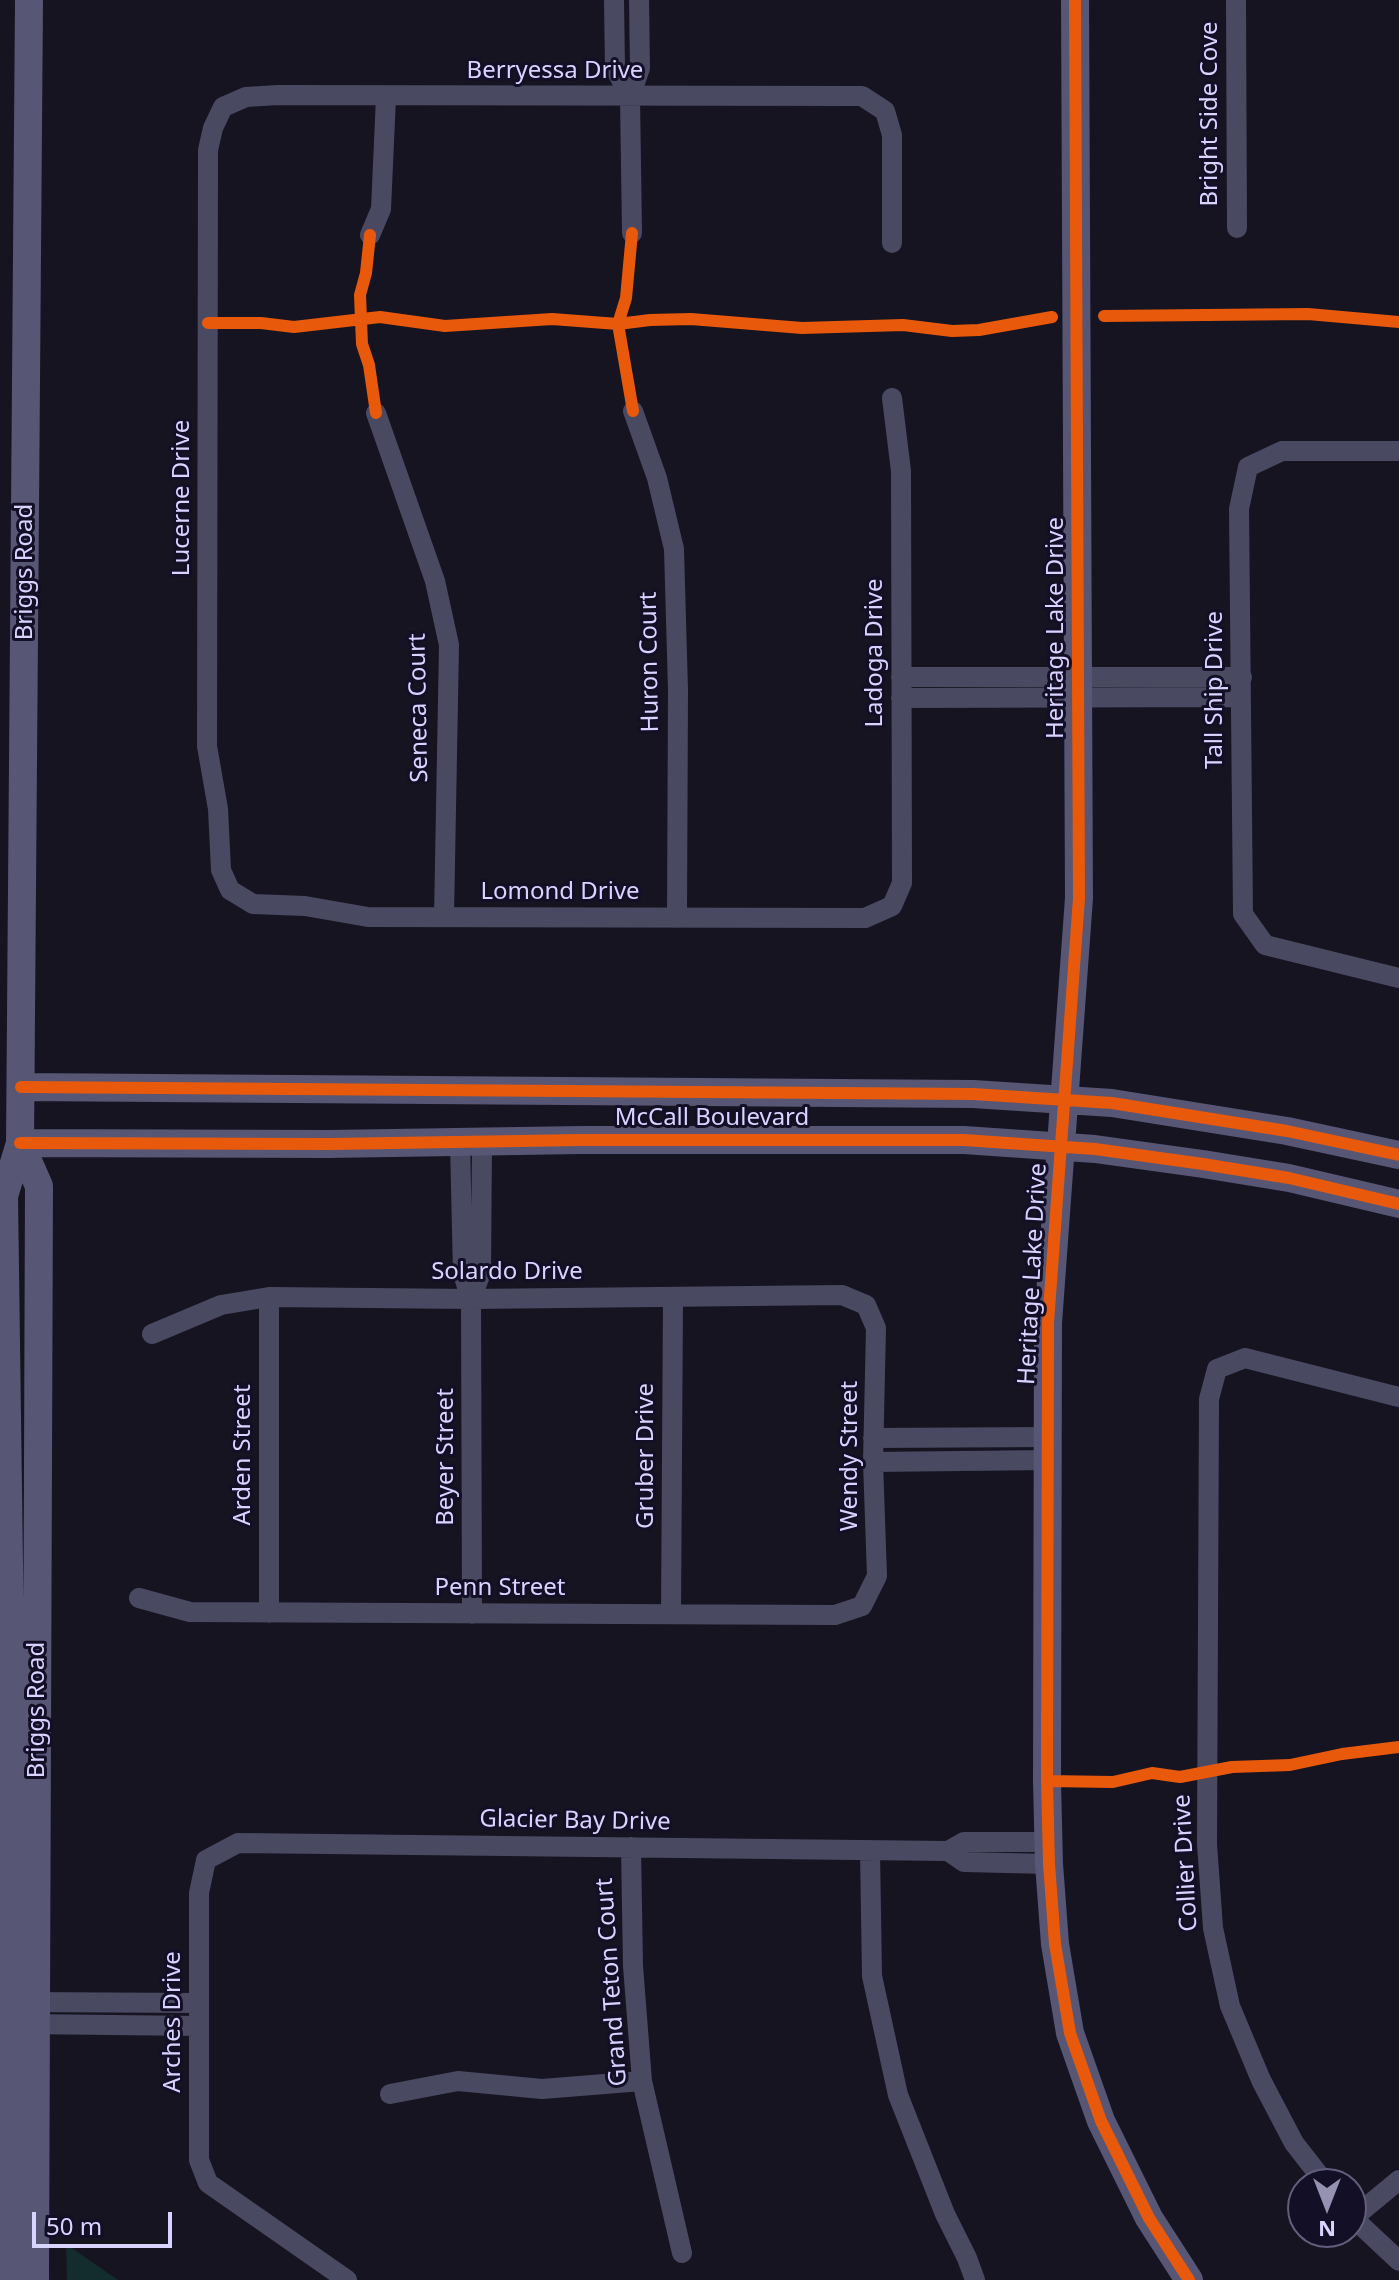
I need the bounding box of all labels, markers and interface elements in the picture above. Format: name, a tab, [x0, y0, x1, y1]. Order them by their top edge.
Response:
street label: Bright Side Cove	[1196, 21, 1224, 207]
street label: Berryessa Drive	[467, 57, 643, 85]
street label: Lucerne Drive	[168, 420, 196, 576]
street label: Briggs Road	[11, 504, 39, 640]
street label: Heritage Lake Drive	[1042, 517, 1070, 739]
street label: Ladoga Drive	[861, 578, 889, 728]
street label: Huron Court	[634, 591, 666, 733]
street label: Tall Ship Drive	[1201, 611, 1229, 769]
street label: Seneca Court	[403, 633, 435, 783]
street label: Lomond Drive	[480, 878, 640, 906]
street label: McCall Boulevard	[615, 1104, 809, 1132]
street label: Heritage Lake Drive	[1013, 1162, 1053, 1386]
street label: Solardo Drive	[431, 1258, 583, 1286]
street label: Wendy Street	[836, 1381, 864, 1531]
street label: Gruber Drive	[632, 1383, 660, 1529]
street label: Arden Street	[229, 1384, 257, 1526]
street label: Beyer Street	[432, 1388, 460, 1526]
street label: Penn Street	[435, 1574, 565, 1602]
street label: Briggs Road	[23, 1642, 51, 1778]
street label: Collier Drive	[1168, 1794, 1204, 1932]
street label: Glacier Bay Drive	[479, 1805, 671, 1837]
street label: Grand Teton Court	[590, 1877, 634, 2087]
street label: Arches Drive	[159, 1951, 187, 2093]
north arrow	[1287, 2168, 1367, 2248]
scale bar	[36, 2196, 176, 2246]
text: 50 m	[46, 2209, 102, 2242]
text: N	[1318, 2215, 1336, 2245]

